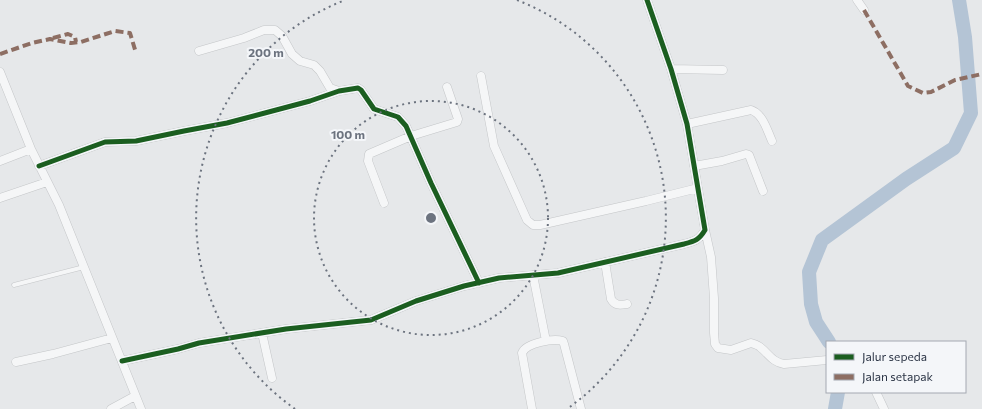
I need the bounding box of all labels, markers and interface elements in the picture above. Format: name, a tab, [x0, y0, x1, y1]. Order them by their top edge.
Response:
text: 200 m	[248, 45, 284, 59]
text: 100 m	[331, 127, 365, 141]
centre of rings	[424, 211, 438, 225]
legend	[826, 341, 966, 393]
text: Jalur sepeda	[862, 349, 927, 364]
text: Jalan setapak	[862, 369, 934, 384]

